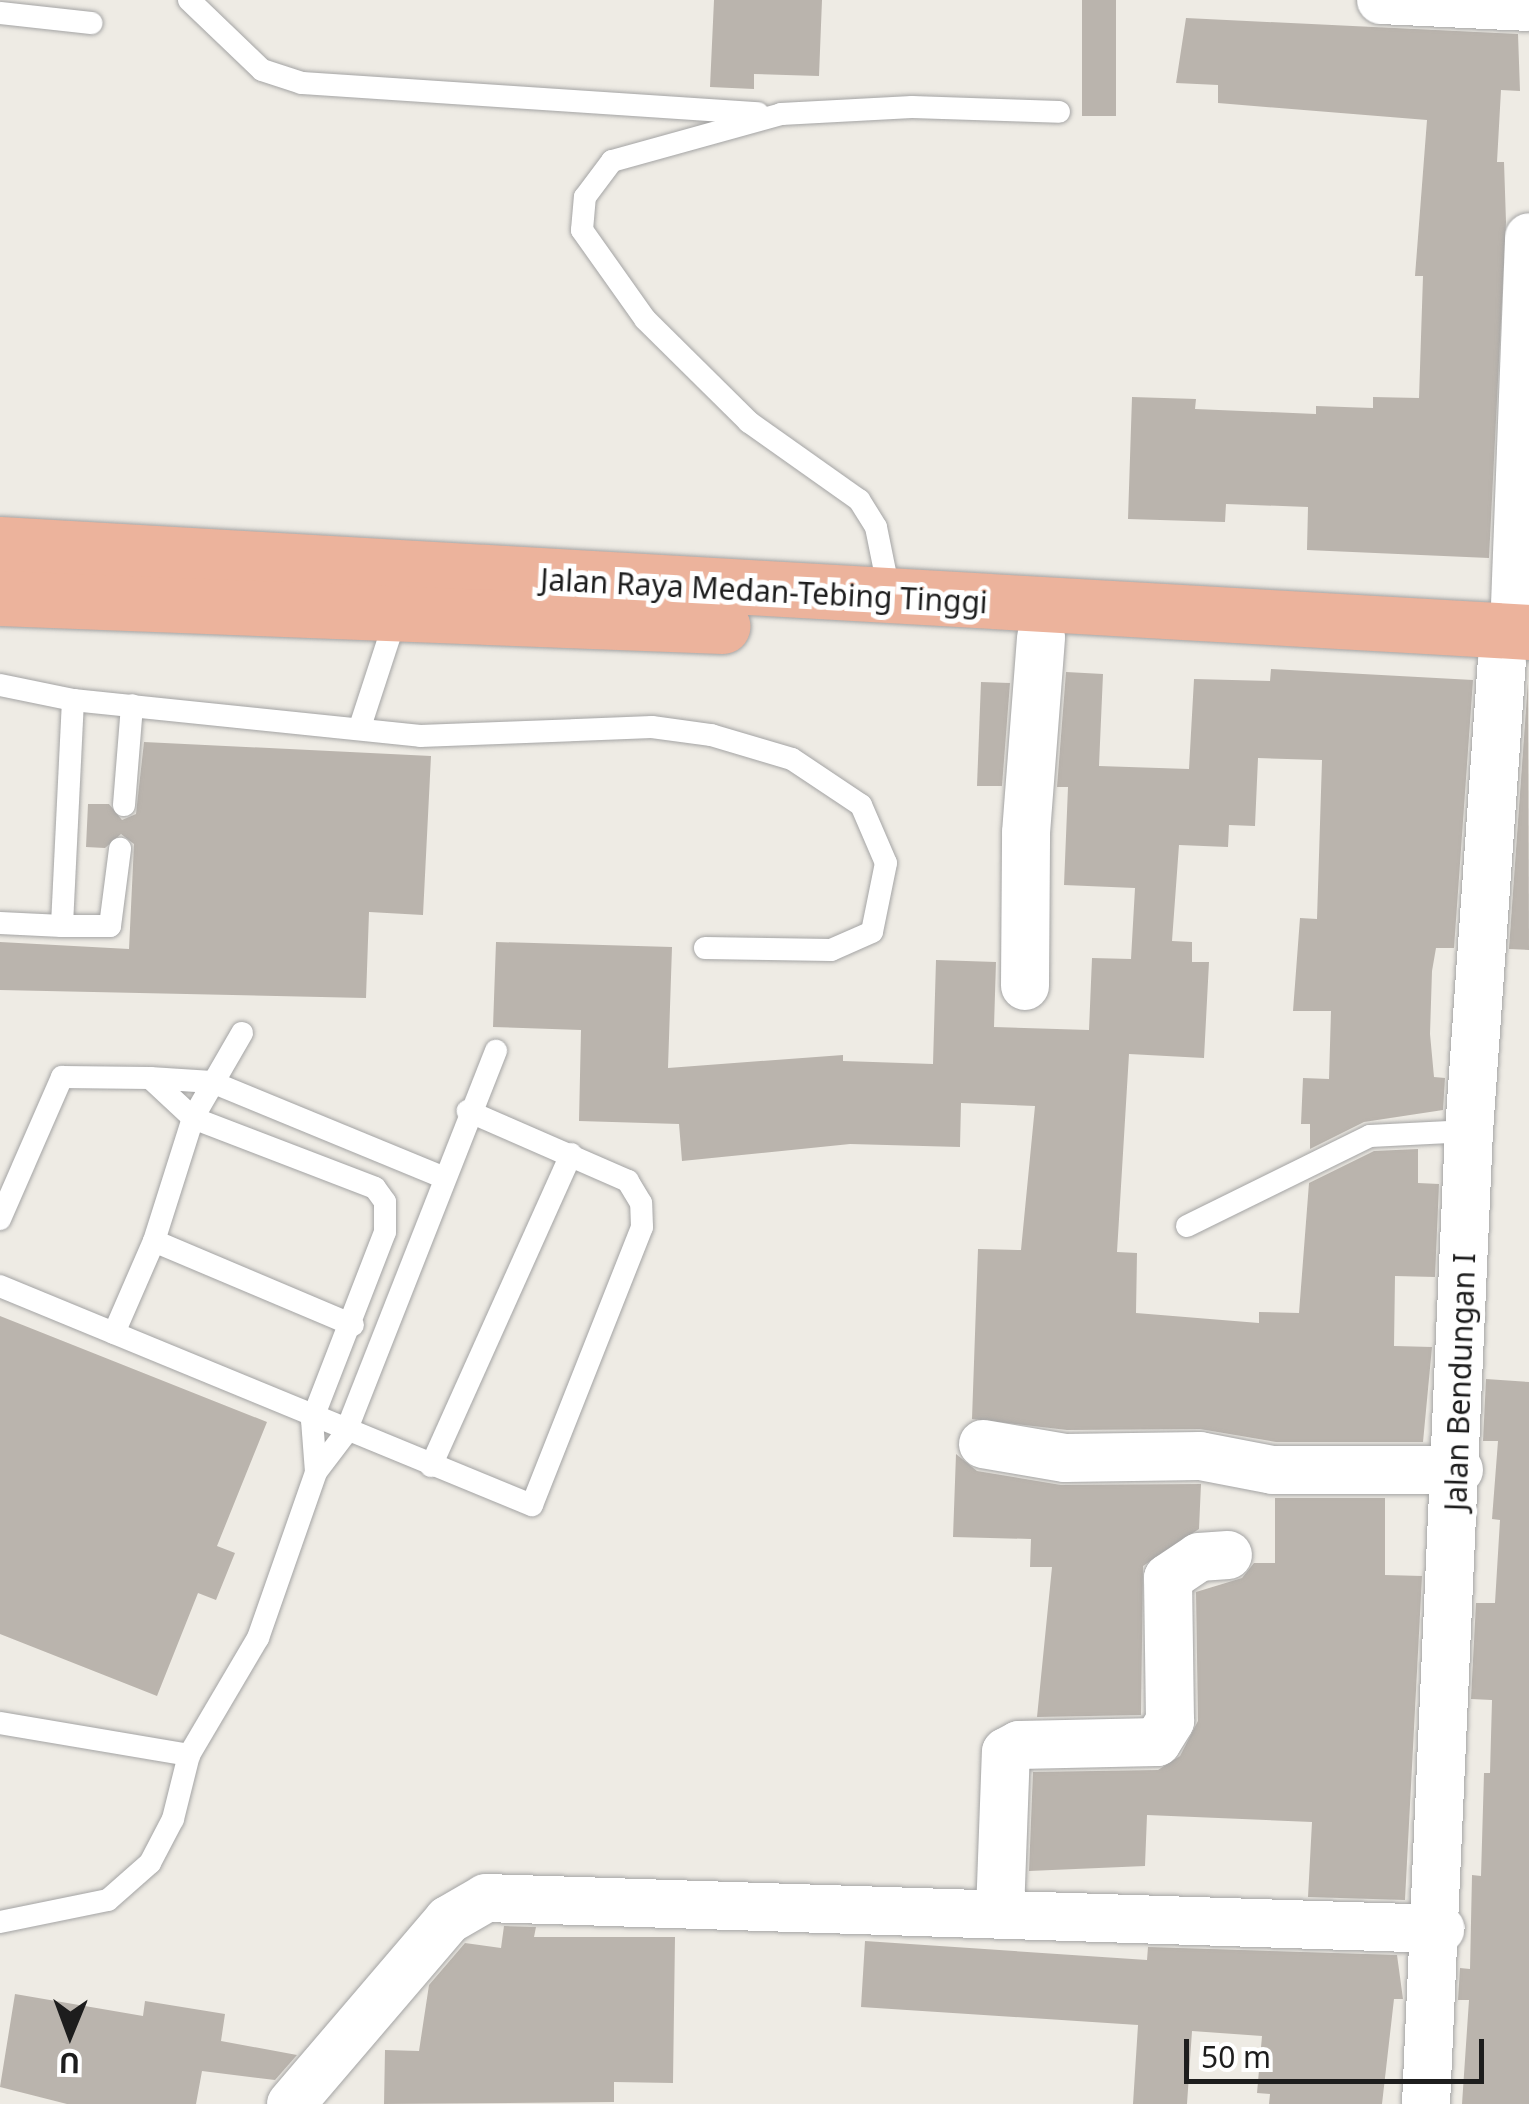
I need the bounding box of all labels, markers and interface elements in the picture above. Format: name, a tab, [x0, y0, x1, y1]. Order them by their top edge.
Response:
street label: Jalan Raya Medan-Tebing Tinggi	[539, 561, 989, 621]
street label: Jalan Bendungan I	[1438, 1252, 1482, 1512]
north arrow	[20, 1984, 120, 2084]
scale bar	[1189, 2019, 1489, 2081]
text: 50 m	[1201, 2036, 1271, 2077]
text: U	[59, 2045, 80, 2083]

